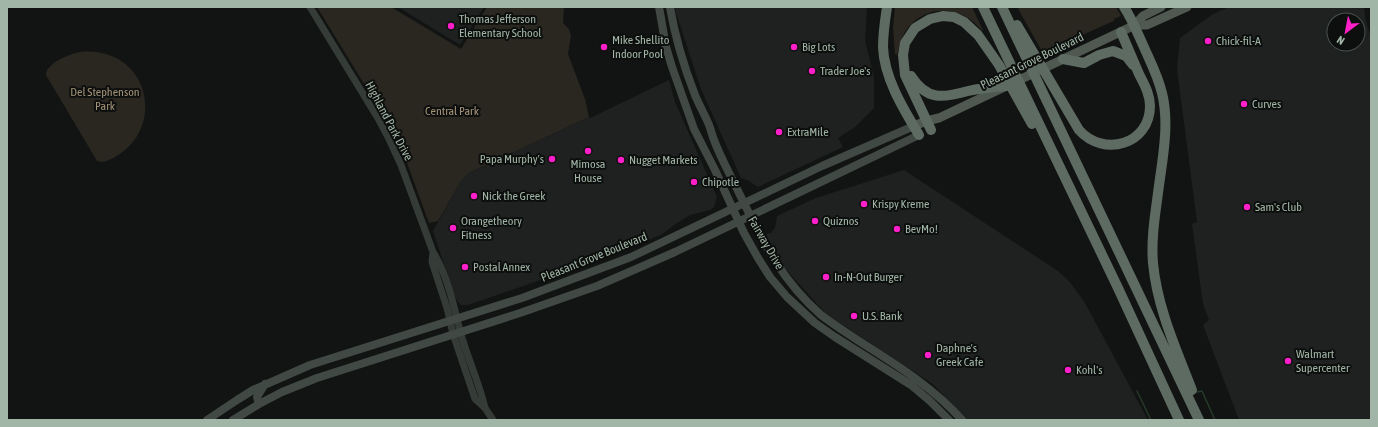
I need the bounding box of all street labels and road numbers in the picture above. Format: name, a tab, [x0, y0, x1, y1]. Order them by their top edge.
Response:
street label: Pleasant Grove Boulevard	[978, 30, 1086, 92]
street label: Highland Park Drive	[362, 79, 416, 163]
street label: Fairway Drive	[745, 214, 787, 272]
street label: Pleasant Grove Boulevard	[539, 229, 649, 285]

